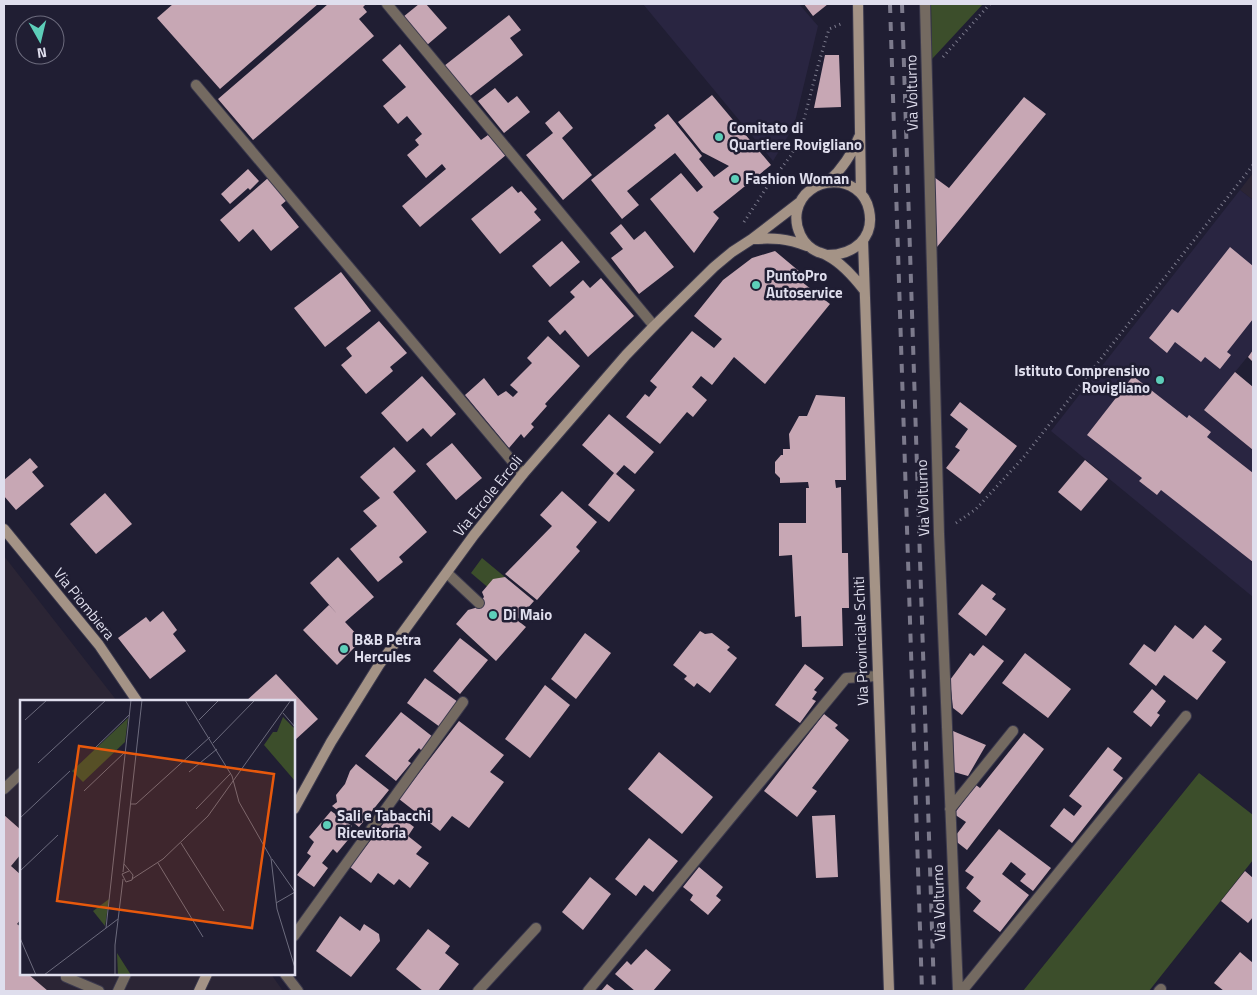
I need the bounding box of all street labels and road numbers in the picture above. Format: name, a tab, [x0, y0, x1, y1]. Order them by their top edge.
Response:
street label: Via Volturno	[899, 54, 924, 132]
street label: Via Ercole Ercoli	[447, 450, 528, 542]
street label: Via Volturno	[910, 459, 935, 537]
street label: Via Piombiera	[48, 563, 121, 645]
street label: Via Provinciale Schiti	[847, 576, 874, 706]
street label: Via Volturno	[926, 864, 951, 942]

